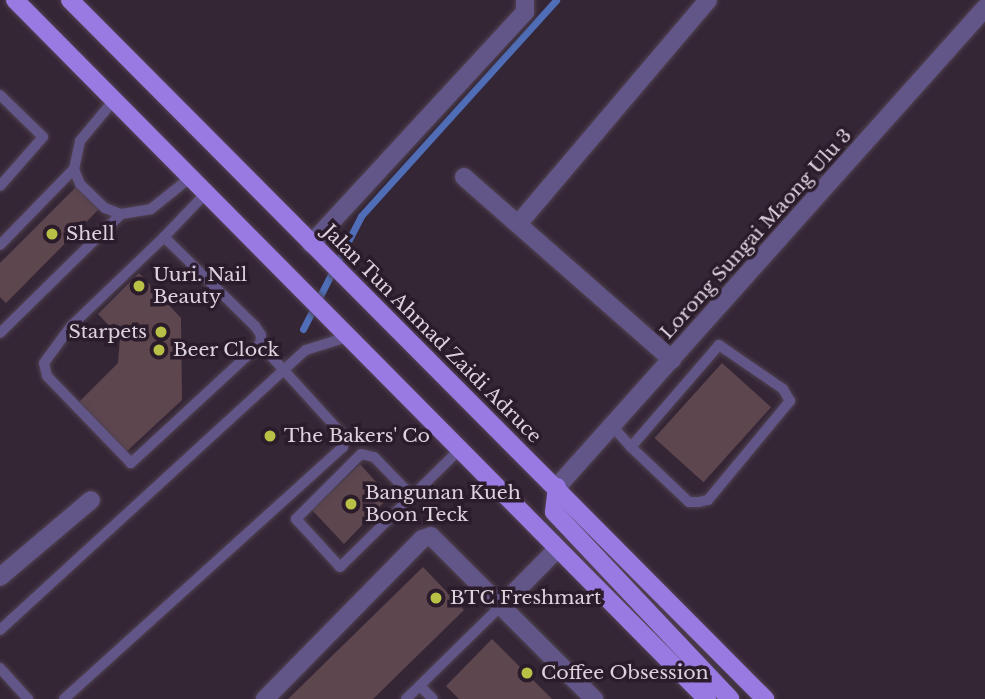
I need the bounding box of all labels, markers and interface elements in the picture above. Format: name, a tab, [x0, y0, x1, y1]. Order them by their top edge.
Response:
street label: Lorong Sungai Maong Ulu 3	[655, 124, 857, 344]
street label: Jalan Tun Ahmad Zaidi Adruce	[317, 219, 547, 449]
place label: Shell	[66, 223, 115, 245]
marker: Shell	[44, 226, 60, 242]
place label: Uuri. Nail Beauty	[153, 264, 247, 308]
marker: Uuri. Nail Beauty	[131, 278, 147, 294]
place label: Starpets	[68, 321, 147, 343]
marker: Starpets	[153, 324, 169, 340]
place label: Beer Clock	[173, 339, 280, 361]
marker: Beer Clock	[151, 342, 167, 358]
place label: The Bakers' Co	[284, 425, 430, 447]
marker: The Bakers' Co	[262, 428, 278, 444]
place label: Bangunan Kueh Boon Teck	[365, 482, 521, 526]
marker: Bangunan Kueh Boon Teck	[343, 496, 359, 512]
place label: BTC Freshmart	[450, 587, 601, 609]
marker: BTC Freshmart	[428, 590, 444, 606]
place label: Coffee Obsession	[541, 662, 709, 684]
marker: Coffee Obsession	[519, 665, 535, 681]

